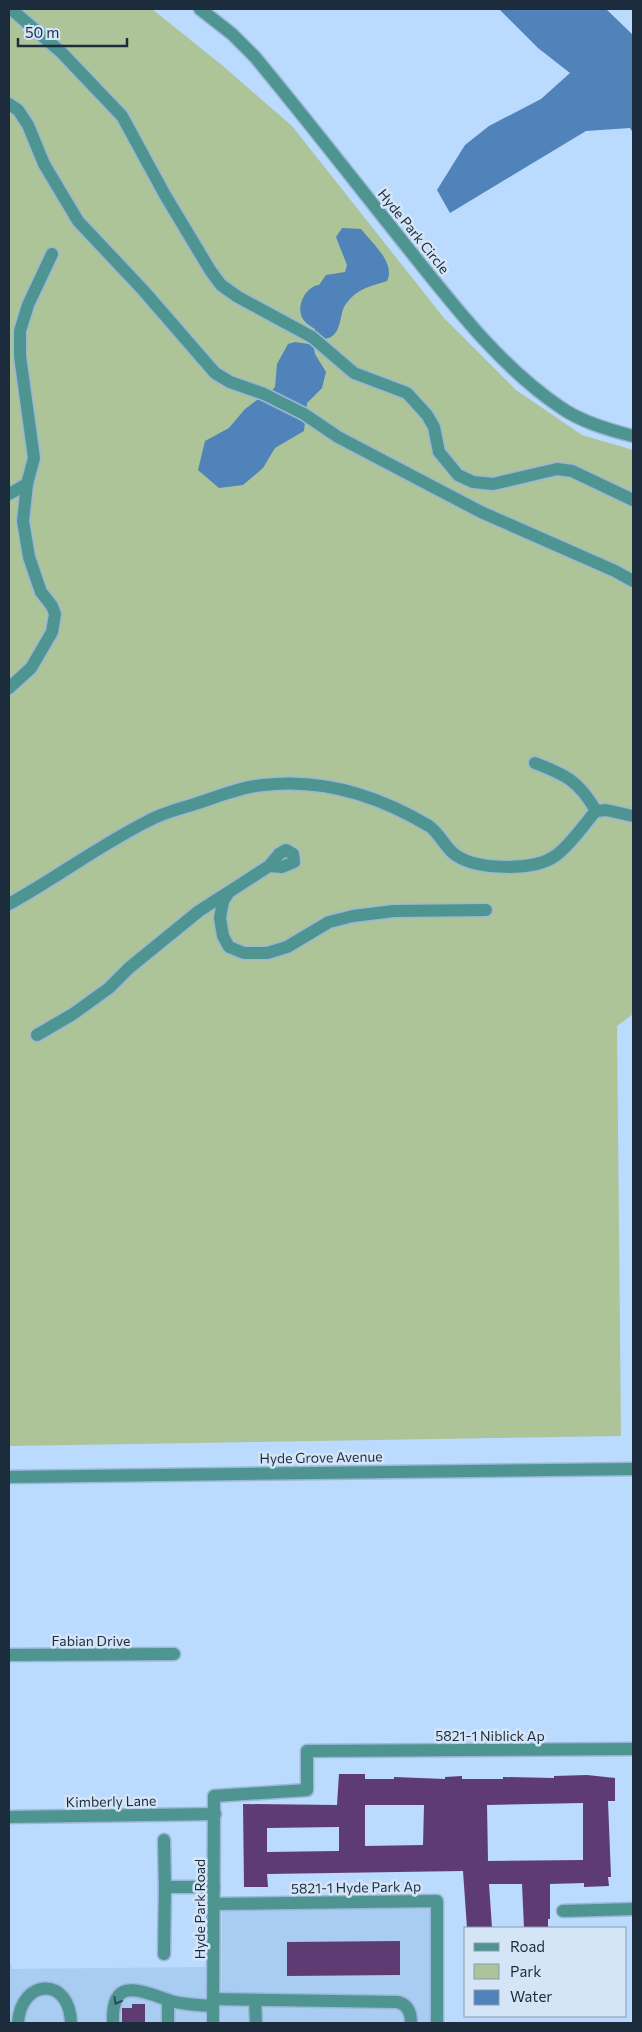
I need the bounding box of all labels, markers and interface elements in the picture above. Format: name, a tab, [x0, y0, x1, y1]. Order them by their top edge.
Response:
scale bar	[18, 15, 126, 47]
text: 50 m	[25, 23, 59, 41]
street label: Hyde Park Circle	[375, 185, 453, 277]
street label: Hyde Grove Avenue	[259, 1447, 383, 1467]
street label: Fabian Drive	[52, 1632, 130, 1649]
street label: 5821-1 Niblick Ap	[435, 1727, 545, 1744]
street label: Kimberly Lane	[66, 1792, 156, 1810]
street label: Hyde Park Road	[191, 1859, 208, 1959]
street label: 5821-1 Hyde Park Ap	[291, 1877, 421, 1897]
legend	[464, 1927, 627, 2017]
text: Road	[510, 1937, 545, 1955]
text: Park	[510, 1962, 541, 1980]
text: Water	[510, 1987, 552, 2005]
one-way arrow	[113, 1995, 123, 2004]

